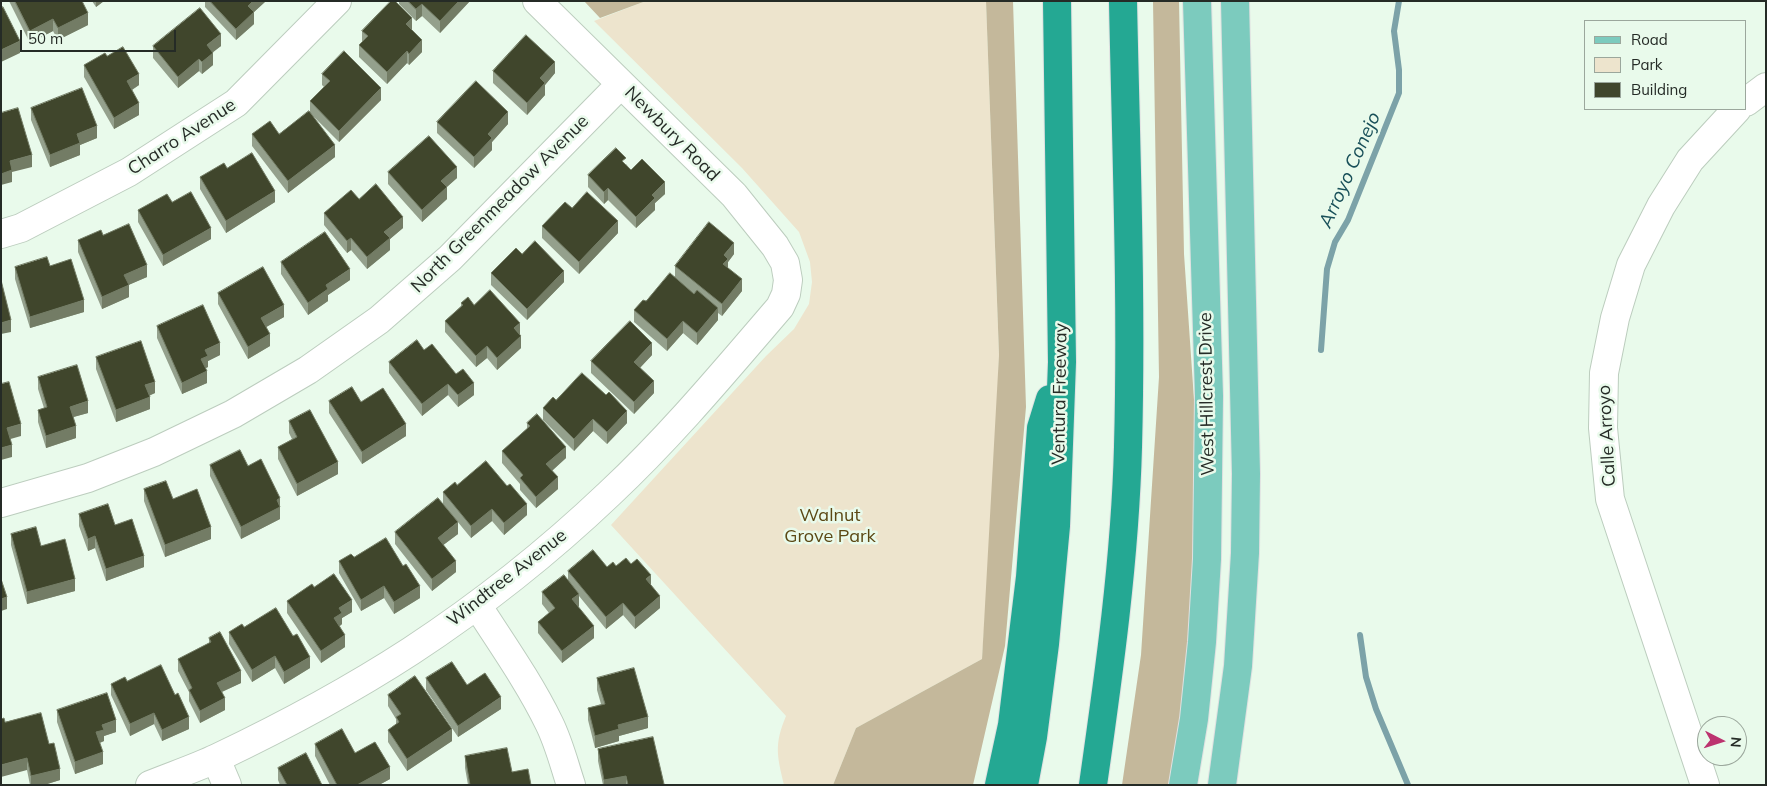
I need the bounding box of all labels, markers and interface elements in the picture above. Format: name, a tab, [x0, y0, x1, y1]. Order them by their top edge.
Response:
scale bar	[22, 20, 179, 52]
legend	[1584, 20, 1747, 110]
text: 50 m	[28, 29, 63, 48]
text: Road	[1631, 30, 1668, 49]
text: Park	[1631, 55, 1663, 74]
text: Building	[1631, 80, 1687, 99]
street label: Newbury Road	[620, 82, 724, 186]
street label: Charro Avenue	[124, 94, 240, 180]
water label: Arroyo Conejo	[1314, 109, 1386, 231]
street label: North Greenmeadow Avenue	[407, 111, 593, 297]
street label: West Hillcrest Drive	[1195, 312, 1219, 476]
street label: Ventura Freeway	[1048, 323, 1072, 465]
street label: Calle Arroyo	[1594, 385, 1620, 487]
park label: Walnut Grove Park	[784, 505, 876, 548]
street label: Windtree Avenue	[443, 525, 571, 631]
north arrow	[1697, 716, 1747, 766]
text: N	[1727, 736, 1745, 748]

